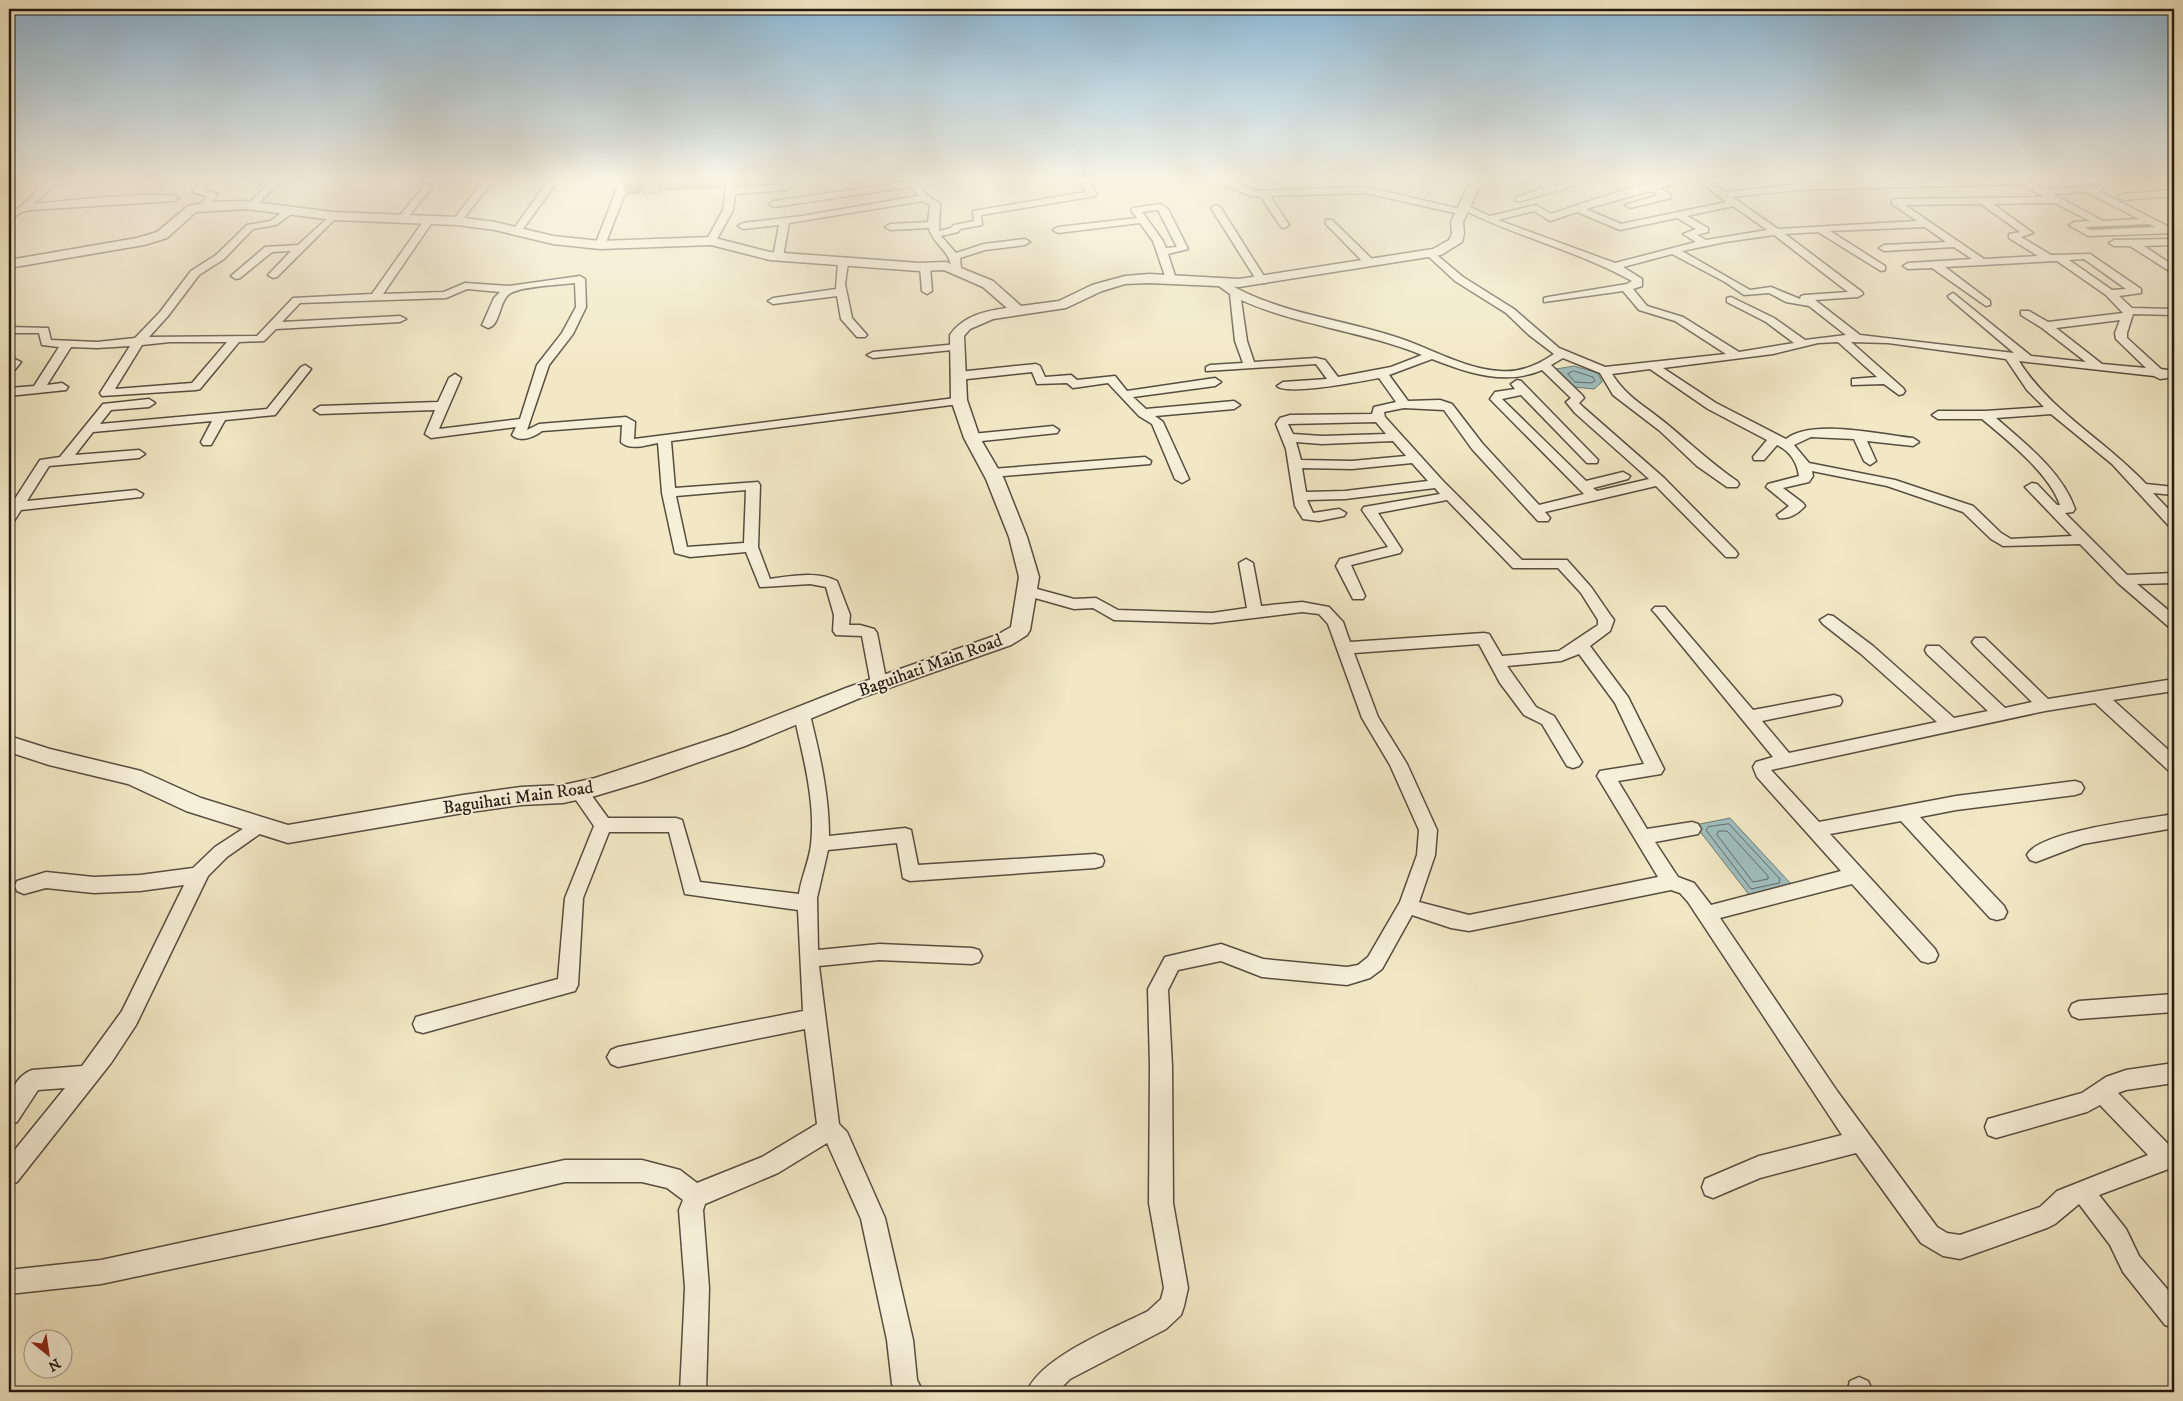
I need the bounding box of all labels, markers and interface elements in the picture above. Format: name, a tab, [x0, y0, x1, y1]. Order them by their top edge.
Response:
street label: Baguihati Main Road	[855, 630, 1005, 702]
street label: Baguihati Main Road	[441, 777, 595, 819]
north arrow	[22, 1328, 72, 1378]
text: N	[44, 1354, 63, 1375]

